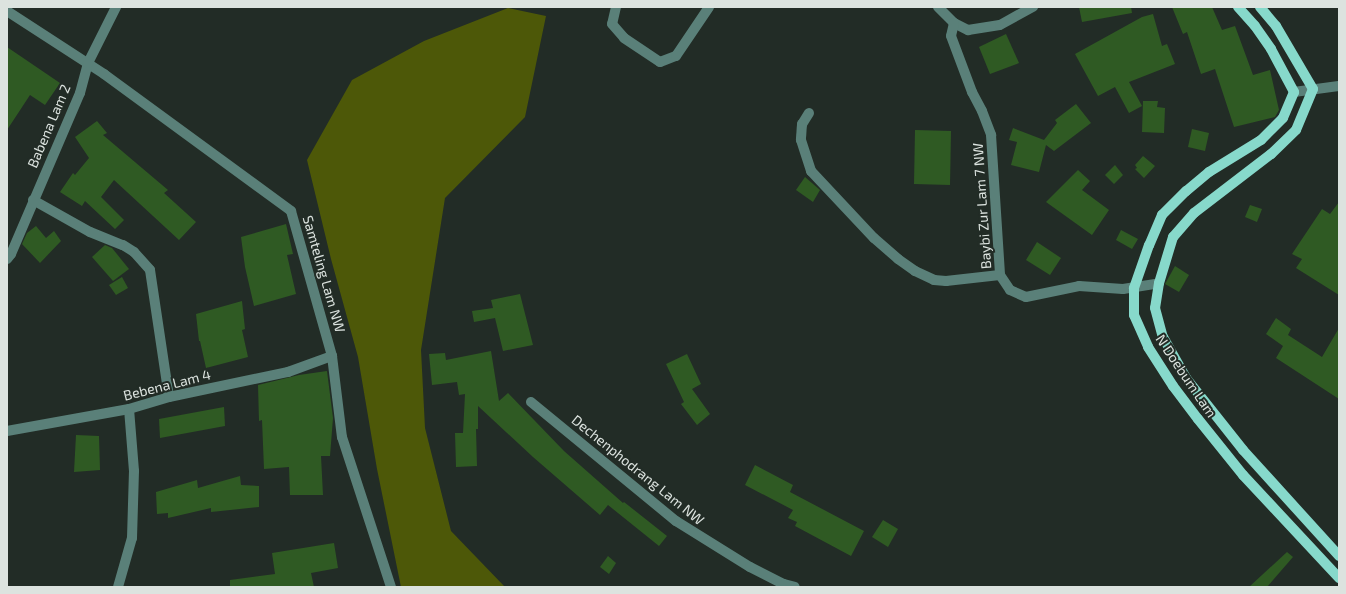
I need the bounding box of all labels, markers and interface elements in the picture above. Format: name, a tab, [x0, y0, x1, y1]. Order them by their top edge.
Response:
street label: Babena Lam 2	[24, 82, 74, 170]
street label: Baybi Zur Lam 7 NW	[969, 142, 995, 270]
street label: Samteling Lam NW	[299, 214, 349, 334]
street label: N Doebum Lam	[1152, 331, 1220, 421]
street label: Bebena Lam 4	[122, 366, 212, 404]
street label: Dechenphodrang Lam NW	[568, 411, 708, 529]

